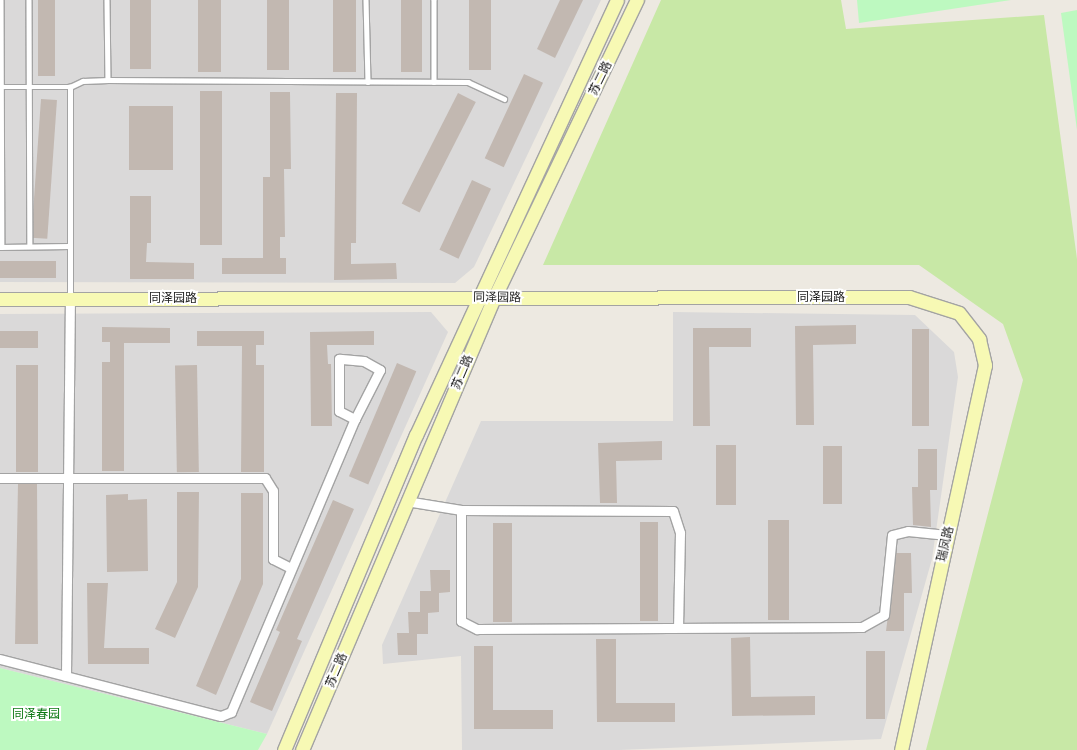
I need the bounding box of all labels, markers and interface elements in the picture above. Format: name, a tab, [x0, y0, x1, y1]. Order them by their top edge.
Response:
street label: 苏二路	[586, 59, 614, 97]
street label: 同泽园路	[473, 289, 521, 305]
street label: 同泽园路	[797, 290, 845, 304]
street label: 同泽园路	[149, 291, 197, 305]
street label: 苏二路	[448, 353, 476, 391]
street label: 瑞凤路	[934, 525, 956, 563]
street label: 苏二路	[322, 651, 350, 689]
park label: 同泽春园	[12, 707, 60, 721]

